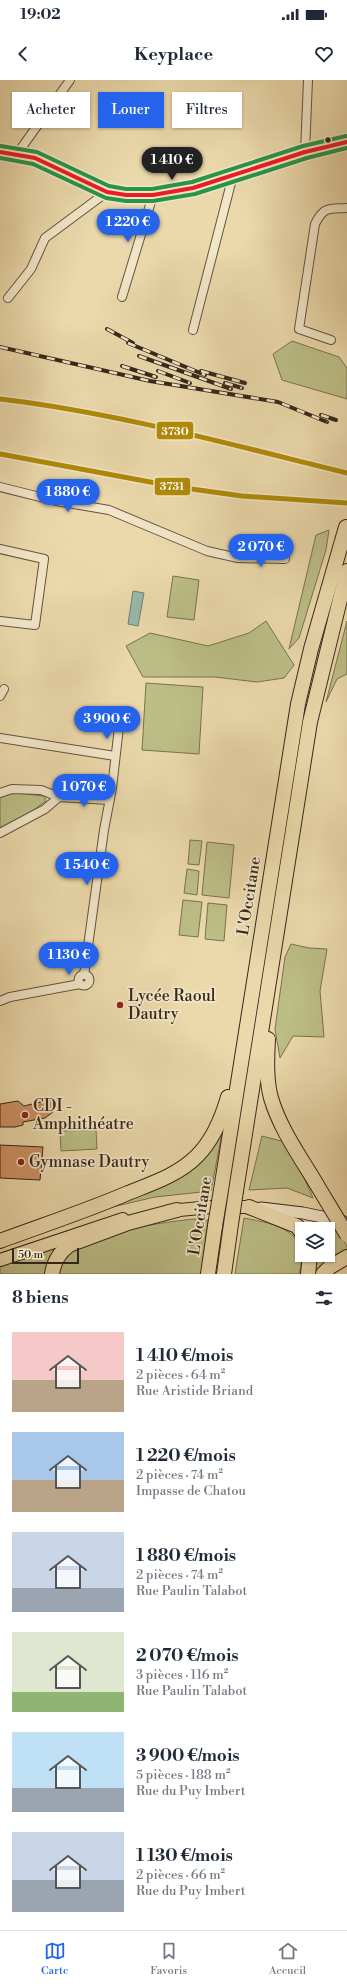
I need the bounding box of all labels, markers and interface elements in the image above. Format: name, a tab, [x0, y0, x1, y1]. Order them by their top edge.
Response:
text: 19:02	[20, 5, 61, 24]
icon: back	[12, 43, 34, 65]
text: Keyplace	[134, 43, 213, 66]
icon: heart	[313, 43, 335, 65]
chip: Acheter	[12, 92, 90, 128]
chip: Louer	[98, 92, 164, 128]
chip: Filtres	[172, 92, 242, 128]
unlabelled marker	[323, 135, 333, 145]
pin: 1 410 €	[135, 147, 209, 181]
text: 1 410 €	[151, 152, 193, 168]
pin: 1 220 €	[91, 209, 165, 243]
text: 1 220 €	[106, 214, 150, 230]
line badge: 3730	[156, 421, 194, 440]
text: 3730	[161, 425, 189, 439]
line badge: 3731	[154, 477, 191, 496]
pin: 1 880 €	[31, 479, 105, 513]
text: 3731	[160, 480, 185, 494]
text: 1 880 €	[46, 484, 90, 500]
pin: 2 070 €	[224, 534, 298, 568]
text: 2 070 €	[238, 539, 284, 555]
pin: 3 900 €	[70, 706, 144, 740]
text: 3 900 €	[83, 711, 131, 727]
pin: 1 070 €	[47, 774, 121, 808]
text: 1 070 €	[62, 779, 106, 795]
pin: 1 540 €	[50, 852, 124, 886]
street label: L'Occitane	[233, 855, 265, 937]
text: 1 540 €	[64, 857, 110, 873]
pin: 1 130 €	[32, 942, 106, 976]
text: 1 130 €	[48, 947, 90, 963]
place label: Lycée Raoul Dautry	[128, 986, 216, 1024]
marker: Lycée Raoul Dautry	[115, 1000, 125, 1010]
place label: CDI - Amphithéatre	[32, 1096, 134, 1134]
marker: CDI - Amphithéatre	[20, 1110, 30, 1120]
place label: Gymnase Dautry	[29, 1152, 149, 1172]
marker: Gymnase Dautry	[16, 1157, 26, 1167]
street label: L'Occitane	[184, 1175, 216, 1257]
map controls	[295, 1222, 335, 1262]
button: layers	[295, 1222, 335, 1262]
scale bar	[12, 1246, 79, 1265]
text: 50 m	[18, 1248, 43, 1262]
text: 8 biens	[12, 1287, 69, 1309]
icon: filters	[313, 1287, 335, 1309]
text: 1 410 €/mois	[136, 1345, 233, 1367]
icon: home	[44, 1348, 92, 1396]
text: 2 pièces · 64 m²	[136, 1367, 225, 1383]
text: Rue Aristide Briand	[136, 1383, 253, 1399]
text: 1 220 €/mois	[136, 1445, 236, 1467]
icon: home	[44, 1448, 92, 1496]
text: 2 pièces · 74 m²	[136, 1467, 223, 1483]
text: Impasse de Chatou	[136, 1483, 246, 1499]
text: 1 880 €/mois	[136, 1545, 236, 1567]
icon: home	[44, 1548, 92, 1596]
text: 2 pièces · 74 m²	[136, 1567, 223, 1583]
text: Rue Paulin Talabot	[136, 1583, 247, 1599]
text: 2 070 €/mois	[136, 1645, 239, 1667]
icon: home	[44, 1648, 92, 1696]
text: 3 pièces · 116 m²	[136, 1667, 228, 1683]
text: Rue Paulin Talabot	[136, 1683, 247, 1699]
text: 3 900 €/mois	[136, 1745, 240, 1767]
icon: home	[44, 1748, 92, 1796]
text: 5 pièces · 188 m²	[136, 1767, 230, 1783]
text: Rue du Puy Imbert	[136, 1783, 245, 1799]
text: 1 130 €/mois	[136, 1845, 233, 1867]
icon: home	[44, 1848, 92, 1896]
text: 2 pièces · 66 m²	[136, 1867, 225, 1883]
text: Rue du Puy Imbert	[136, 1883, 245, 1899]
tab: Carte	[41, 1940, 68, 1978]
tab: Favoris	[150, 1940, 187, 1978]
tab: Accueil	[269, 1940, 306, 1978]

